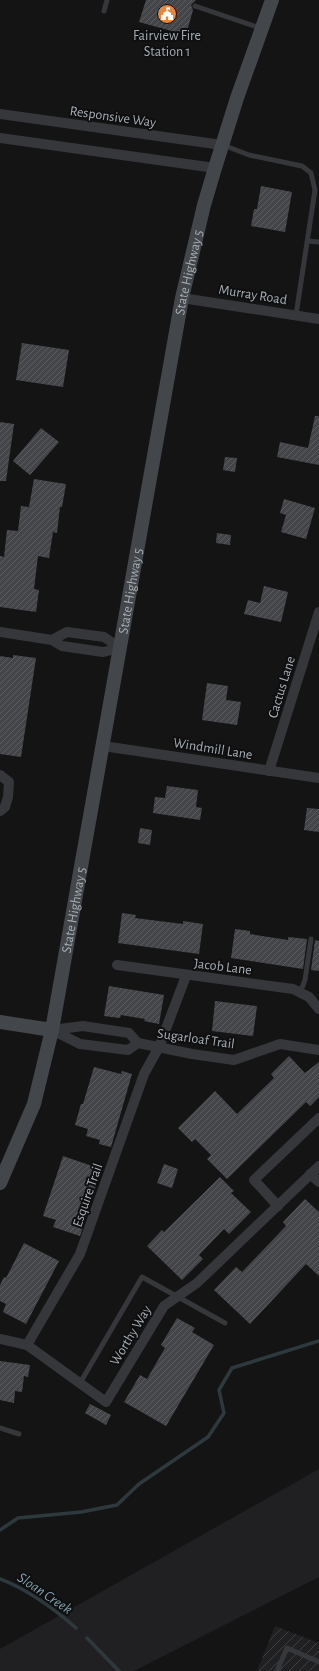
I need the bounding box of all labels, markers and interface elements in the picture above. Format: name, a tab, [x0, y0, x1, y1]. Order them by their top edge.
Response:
public building icon: Fairview Fire Station 1	[156, 3, 178, 25]
place label: Fairview Fire Station 1	[133, 29, 201, 59]
street label: Responsive Way	[69, 104, 157, 130]
street label: State Highway 5	[173, 228, 206, 316]
street label: Murray Road	[218, 283, 288, 307]
street label: State Highway 5	[116, 547, 145, 635]
street label: Cactus Lane	[266, 655, 298, 720]
street label: Windmill Lane	[172, 736, 253, 762]
street label: State Highway 5	[60, 866, 89, 954]
street label: Jacob Lane	[193, 957, 253, 977]
street label: Sugarloaf Trail	[156, 1027, 236, 1051]
street label: Esquire Trail	[70, 1162, 105, 1229]
street label: Worthy Way	[108, 1303, 154, 1368]
water label: Sloan Creek	[15, 1570, 75, 1617]

